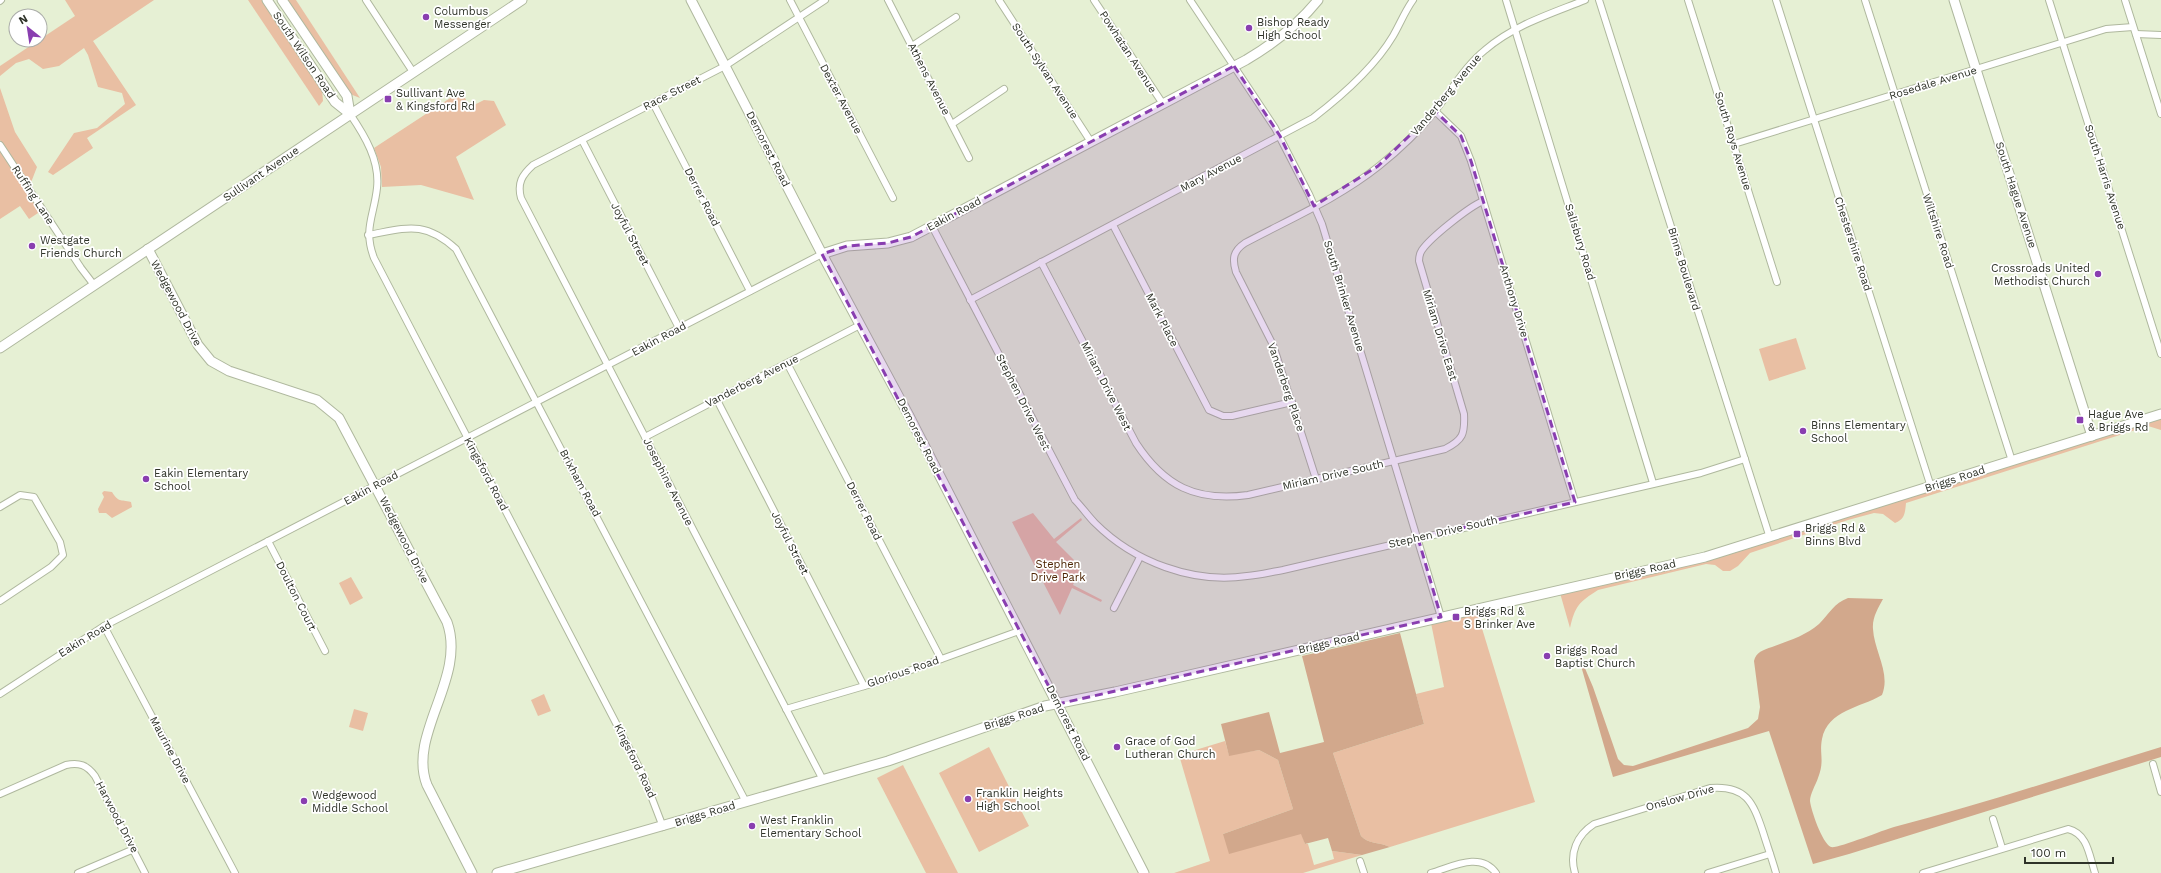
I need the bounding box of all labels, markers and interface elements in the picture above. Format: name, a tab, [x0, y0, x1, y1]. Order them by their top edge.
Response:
place label: Columbus Messenger	[434, 5, 492, 31]
north arrow	[8, 8, 48, 48]
street label: South Wilson Road	[270, 9, 338, 101]
street label: Powhatan Avenue	[1097, 9, 1159, 95]
text: N	[16, 12, 30, 27]
marker: Columbus Messenger	[421, 12, 431, 22]
place label: Bishop Ready High School	[1257, 16, 1330, 42]
street label: South Sylvan Avenue	[1009, 20, 1081, 122]
marker: Bishop Ready High School	[1244, 23, 1254, 33]
street label: Athens Avenue	[905, 41, 953, 117]
street label: Vanderberg Avenue	[1408, 51, 1484, 139]
street label: Dexter Avenue	[817, 62, 865, 136]
street label: Rosedale Avenue	[1888, 63, 1978, 103]
street label: Race Street	[641, 73, 703, 113]
place label: Sullivant Ave & Kingsford Rd	[396, 87, 475, 113]
street label: South Roys Avenue	[1712, 90, 1754, 192]
marker: Sullivant Ave & Kingsford Rd	[383, 94, 393, 104]
street label: Demorest Road	[743, 109, 793, 189]
street label: South Harris Avenue	[2082, 123, 2128, 231]
street label: South Hague Avenue	[1993, 140, 2039, 250]
street label: Sullivant Avenue	[221, 144, 301, 204]
street label: Mary Avenue	[1178, 151, 1244, 195]
street label: Ruffing Lane	[9, 163, 57, 227]
street label: Derrer Road	[682, 165, 722, 229]
street label: Wiltshire Road	[1920, 192, 1956, 270]
street label: Eakin Road	[925, 194, 983, 234]
street label: Chestershire Road	[1832, 195, 1874, 293]
street label: Joyful Street	[608, 200, 652, 268]
street label: Salisbury Road	[1562, 202, 1598, 282]
street label: Binns Boulevard	[1665, 226, 1703, 312]
place label: Westgate Friends Church	[40, 234, 122, 260]
street label: South Brinker Avenue	[1321, 239, 1367, 353]
marker: Westgate Friends Church	[27, 241, 37, 251]
street label: Wedgewood Drive	[148, 258, 204, 348]
place label: Crossroads United Methodist Church	[1991, 262, 2090, 288]
street label: Anthony Drive	[1497, 263, 1531, 339]
marker: Crossroads United Methodist Church	[2093, 269, 2103, 279]
street label: Miriam Drive East	[1420, 288, 1460, 383]
street label: Mark Place	[1143, 291, 1181, 349]
street label: Eakin Road	[630, 319, 688, 359]
street label: Miriam Drive West	[1078, 339, 1134, 433]
street label: Vanderberg Place	[1265, 341, 1307, 433]
street label: Vanderberg Avenue	[703, 352, 801, 410]
street label: Stephen Drive West	[993, 352, 1053, 453]
street label: Demorest Road	[894, 396, 944, 476]
place label: Hague Ave & Briggs Rd	[2088, 408, 2148, 434]
marker: Hague Ave & Briggs Rd	[2075, 415, 2085, 425]
place label: Binns Elementary School	[1811, 419, 1906, 445]
marker: Binns Elementary School	[1798, 426, 1808, 436]
street label: Kingsford Road	[461, 435, 511, 513]
street label: Josephine Avenue	[640, 436, 696, 528]
street label: Brixham Road	[557, 447, 603, 519]
street label: Miriam Drive South	[1281, 457, 1385, 493]
street label: Briggs Road	[1923, 463, 1987, 495]
place label: Eakin Elementary School	[154, 467, 249, 493]
street label: Eakin Road	[342, 468, 400, 508]
marker: Eakin Elementary School	[141, 474, 151, 484]
street label: Derrer Road	[844, 479, 884, 543]
street label: Wedgewood Drive	[376, 494, 432, 586]
street label: Joyful Street	[768, 509, 812, 577]
street label: Stephen Drive South	[1387, 513, 1499, 551]
place label: Briggs Rd & Binns Blvd	[1805, 522, 1866, 548]
marker: Briggs Rd & Binns Blvd	[1792, 529, 1802, 539]
street label: Briggs Road	[1613, 557, 1677, 583]
park label: Stephen Drive Park	[1031, 558, 1085, 584]
street label: Doulton Court	[273, 559, 319, 633]
place label: Briggs Rd & S Brinker Ave	[1464, 605, 1535, 631]
marker: Briggs Rd & S Brinker Ave	[1451, 612, 1461, 622]
street label: Eakin Road	[56, 618, 114, 660]
street label: Briggs Road	[1297, 630, 1361, 656]
place label: Briggs Road Baptist Church	[1555, 644, 1635, 670]
marker: Briggs Road Baptist Church	[1542, 651, 1552, 661]
street label: Glorious Road	[865, 654, 941, 690]
street label: Demorest Road	[1043, 683, 1093, 763]
street label: Briggs Road	[982, 701, 1046, 733]
street label: Maurine Drive	[147, 714, 193, 786]
street label: Kingsford Road	[611, 722, 659, 800]
place label: Grace of God Lutheran Church	[1125, 735, 1216, 761]
marker: Grace of God Lutheran Church	[1112, 742, 1122, 752]
street label: Harwood Drive	[93, 779, 141, 855]
street label: Onslow Drive	[1644, 782, 1716, 814]
place label: Franklin Heights High School	[976, 787, 1063, 813]
place label: Wedgewood Middle School	[312, 789, 389, 815]
marker: Franklin Heights High School	[963, 794, 973, 804]
marker: Wedgewood Middle School	[299, 796, 309, 806]
street label: Briggs Road	[673, 799, 737, 829]
place label: West Franklin Elementary School	[760, 814, 862, 840]
marker: West Franklin Elementary School	[747, 821, 757, 831]
scale bar	[2025, 839, 2113, 865]
text: 100 m	[2031, 846, 2066, 860]

